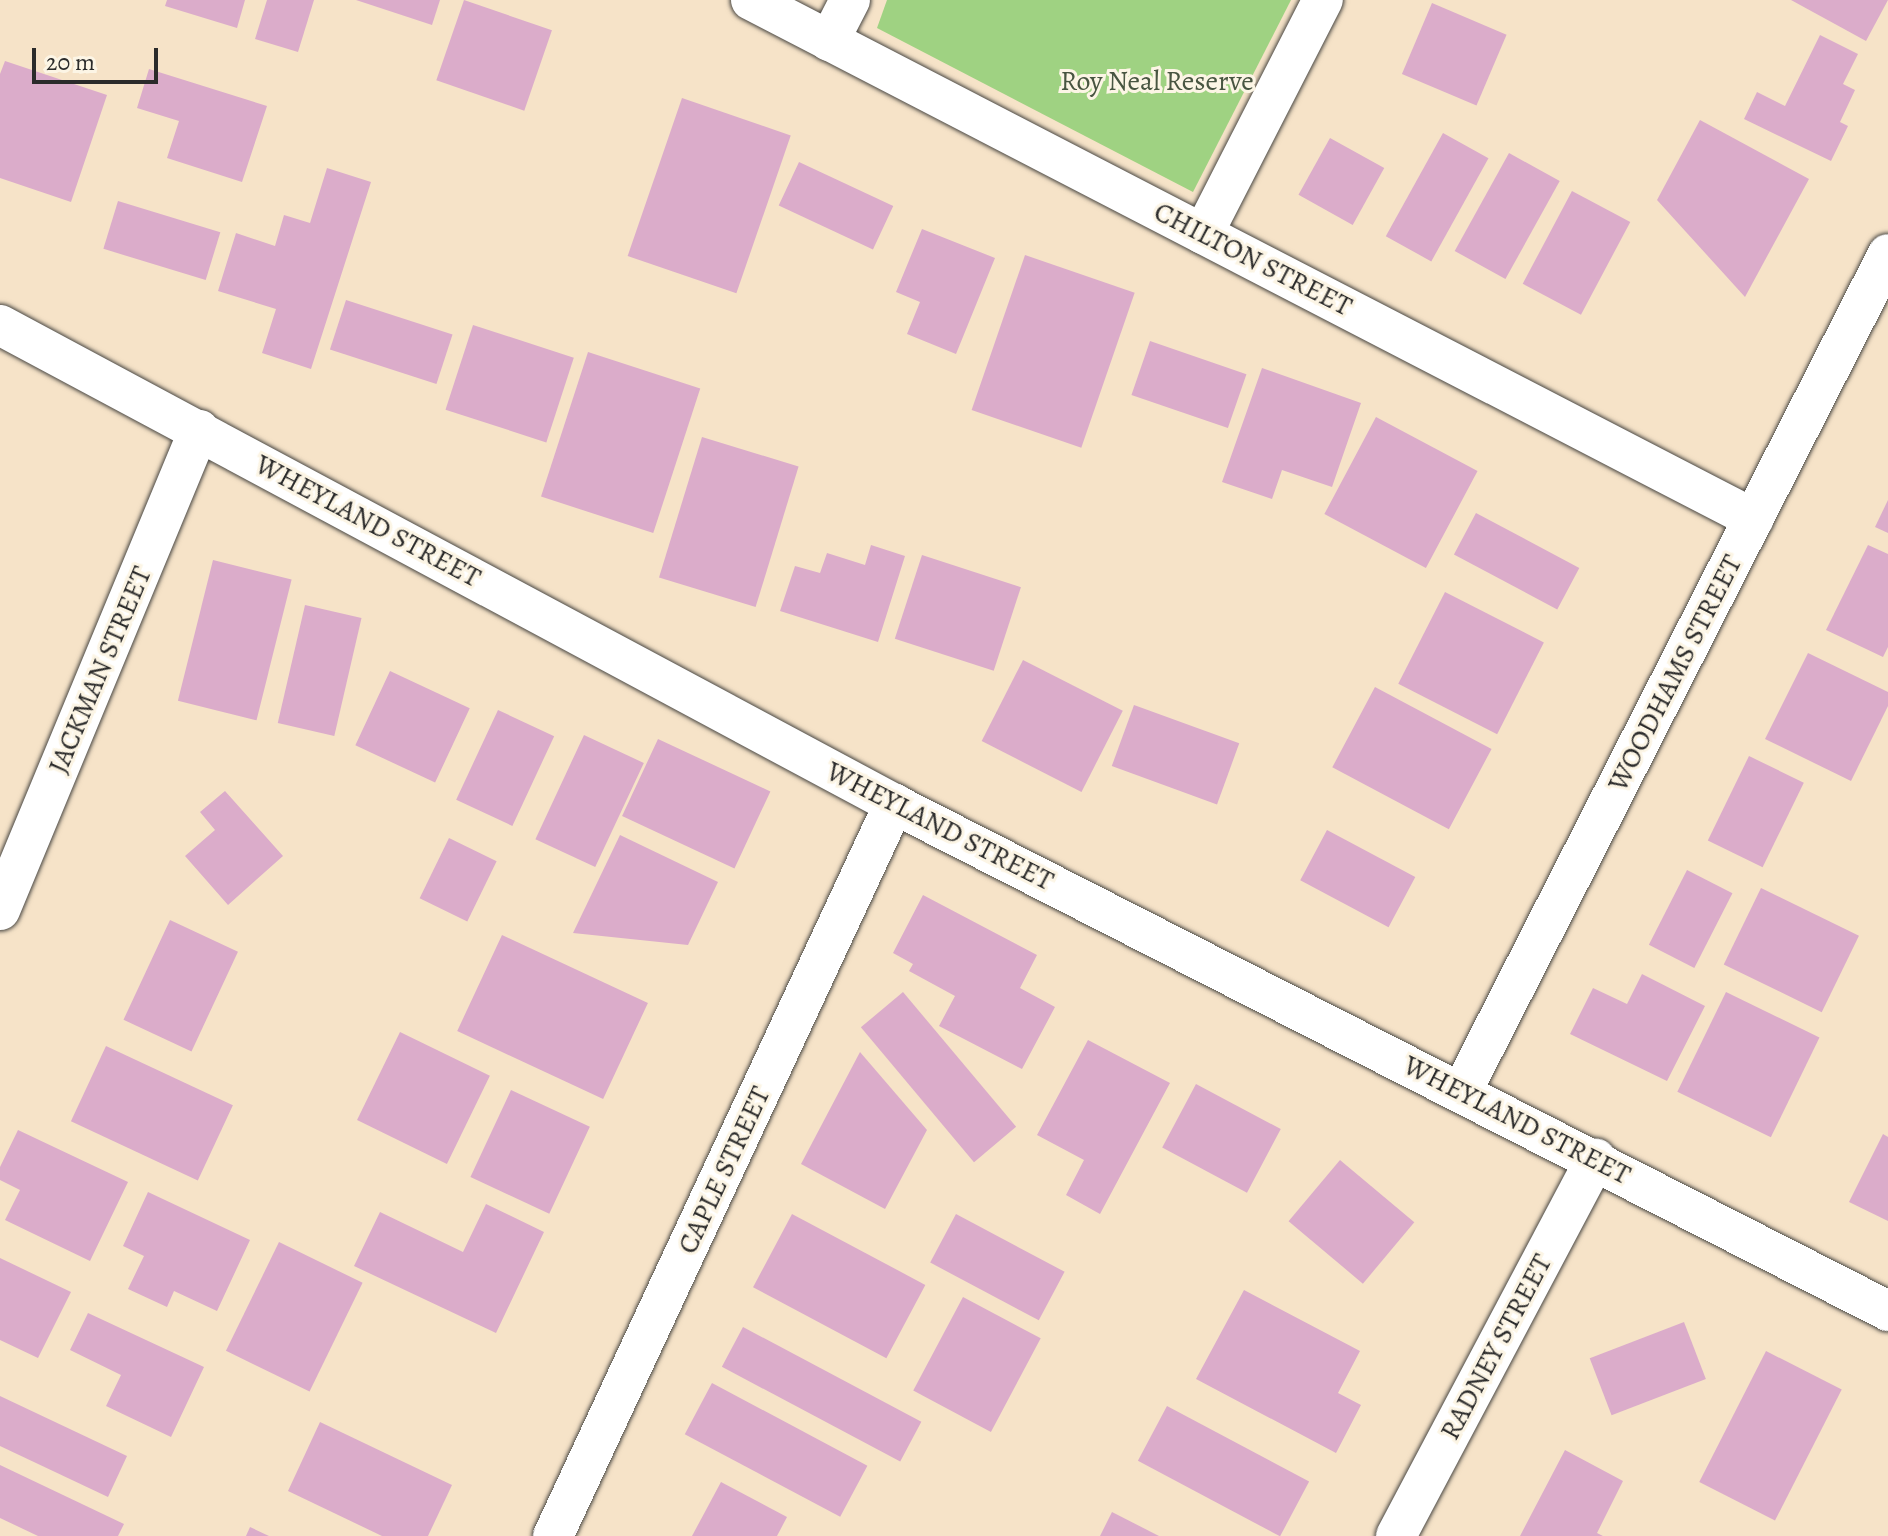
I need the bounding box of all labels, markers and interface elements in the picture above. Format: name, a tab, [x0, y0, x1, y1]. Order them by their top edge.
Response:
scale bar	[36, 32, 162, 82]
text: 20 m	[46, 46, 95, 78]
park label: Roy Neal Reserve	[1060, 64, 1254, 98]
street label: CHILTON STREET	[1148, 195, 1358, 323]
street label: WHEYLAND STREET	[250, 447, 486, 595]
street label: WOODHAMS STREET	[1601, 549, 1749, 797]
street label: JACKMAN STREET	[41, 562, 159, 778]
street label: WHEYLAND STREET	[821, 754, 1059, 898]
street label: WHEYLAND STREET	[1398, 1048, 1636, 1192]
street label: CAPLE STREET	[671, 1081, 777, 1259]
street label: RADNEY STREET	[1433, 1249, 1559, 1445]

